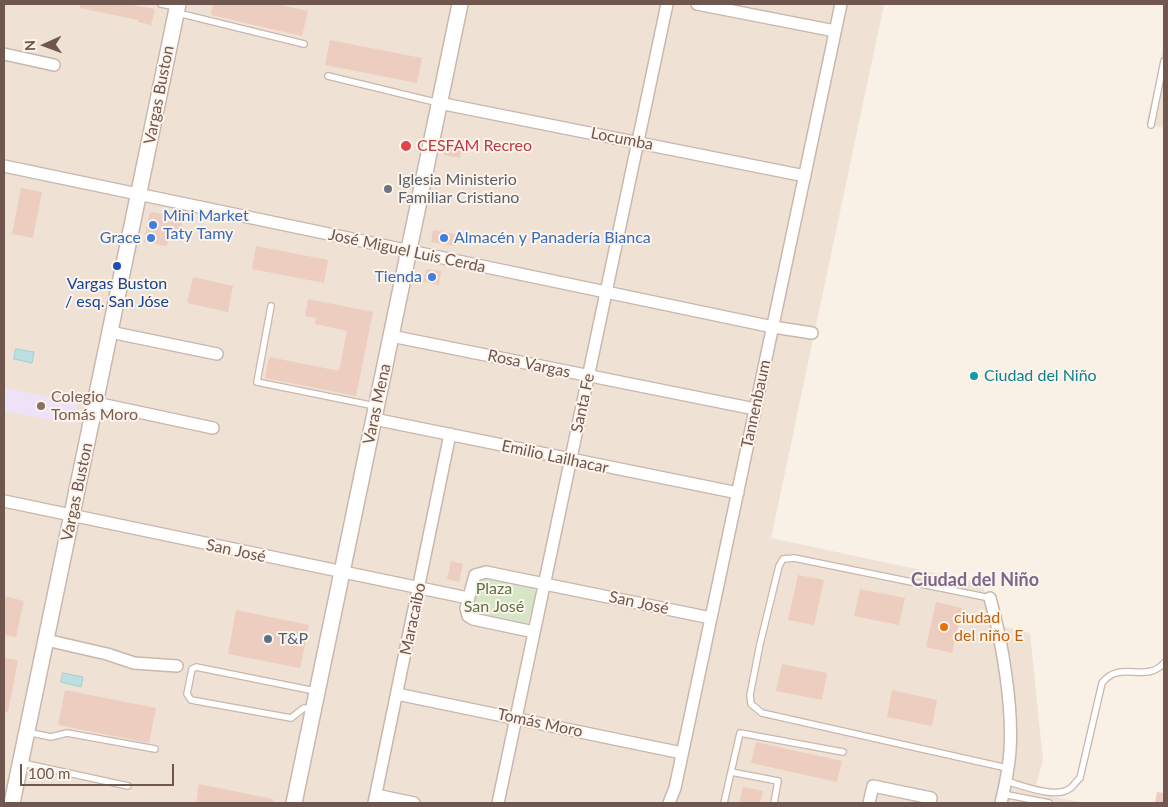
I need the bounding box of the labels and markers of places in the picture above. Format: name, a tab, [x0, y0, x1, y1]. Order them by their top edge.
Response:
place label: CESFAM Recreo	[417, 136, 532, 156]
marker: CESFAM Recreo	[399, 139, 413, 153]
place label: Iglesia Ministerio Familiar Cristiano	[398, 170, 519, 208]
marker: Iglesia Ministerio Familiar Cristiano	[382, 183, 394, 195]
place label: Mini Market Taty Tamy	[163, 206, 249, 244]
marker: Mini Market Taty Tamy	[147, 219, 159, 231]
place label: Grace	[100, 228, 141, 248]
place label: Almacén y Panadería Bianca	[454, 228, 651, 248]
marker: Grace	[145, 232, 157, 244]
marker: Almacén y Panadería Bianca	[438, 232, 450, 244]
marker: Vargas Buston / esq. San Jóse	[111, 260, 123, 272]
place label: Tienda	[374, 267, 422, 287]
marker: Tienda	[426, 271, 438, 283]
place label: Vargas Buston / esq. San Jóse	[65, 274, 169, 312]
place label: Ciudad del Niño	[984, 366, 1097, 386]
marker: Ciudad del Niño	[968, 370, 980, 382]
place label: Colegio Tomás Moro	[51, 387, 138, 425]
marker: Colegio Tomás Moro	[35, 400, 47, 412]
place label: ciudad del niño E	[954, 608, 1023, 646]
marker: ciudad del niño E	[938, 621, 950, 633]
place label: T&P	[278, 629, 308, 649]
marker: T&P	[262, 633, 274, 645]

